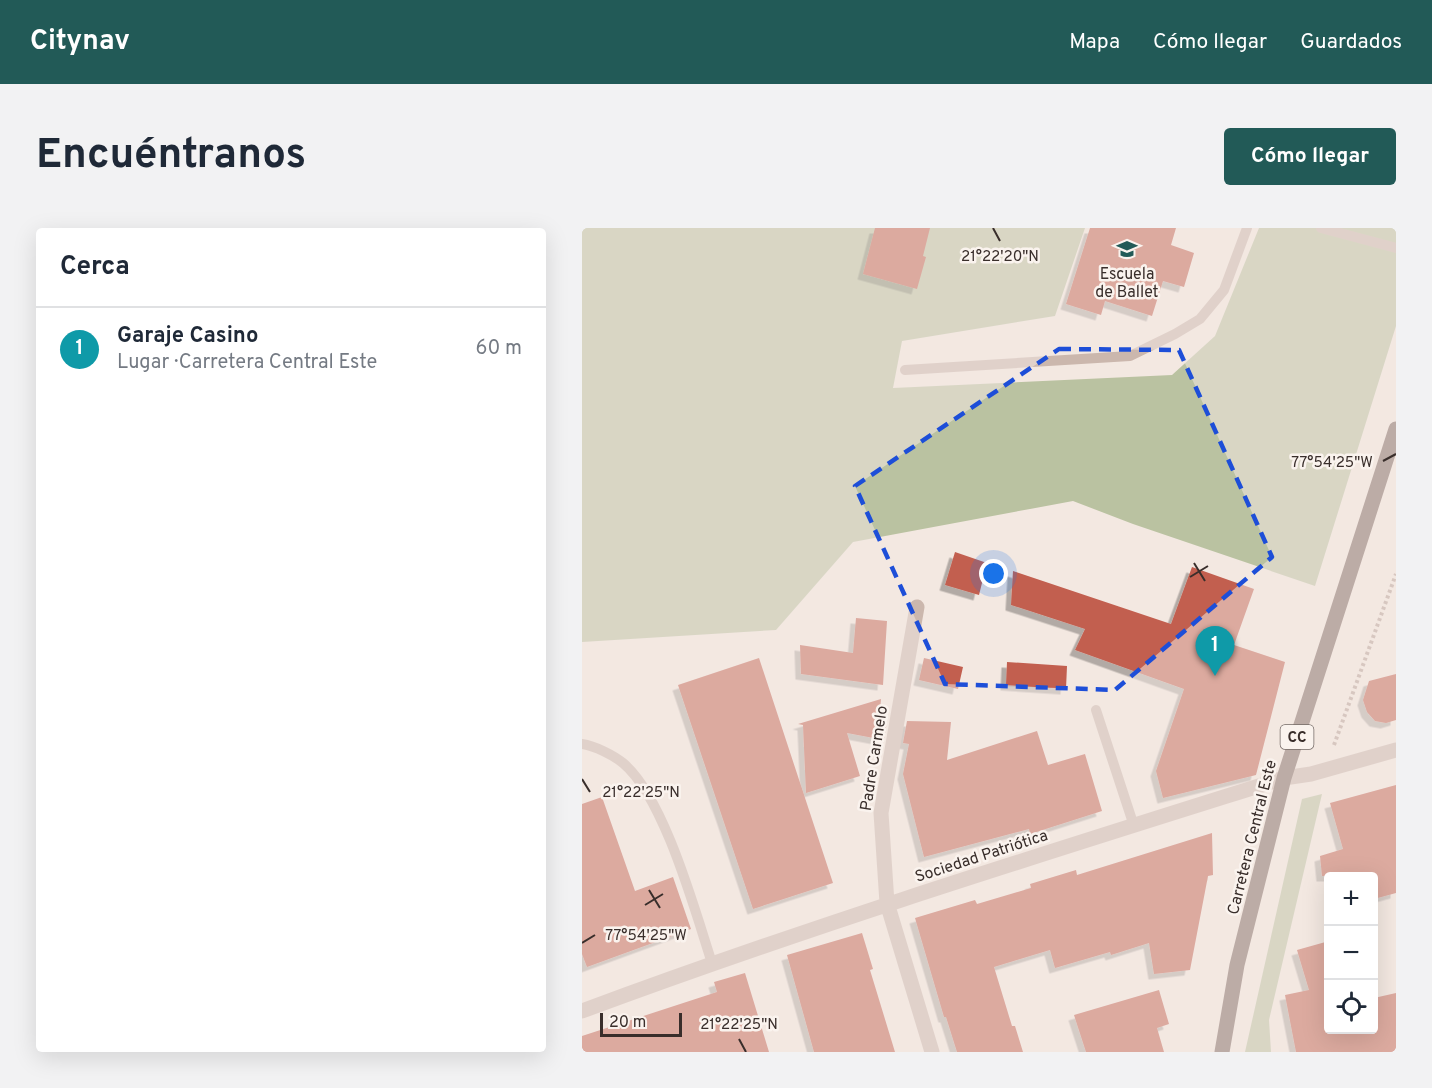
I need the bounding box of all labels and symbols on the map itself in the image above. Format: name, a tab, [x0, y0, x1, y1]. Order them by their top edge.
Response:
school or university icon: Escuela de Ballet	[1115, 237, 1139, 261]
text: 21°22'20"N	[961, 248, 1039, 267]
place label: Escuela de Ballet	[1095, 265, 1159, 303]
text: 77°54'25"W	[1291, 454, 1373, 473]
your location	[979, 559, 1008, 588]
pin: 1	[1196, 626, 1234, 676]
street label: Padre Carmelo	[857, 704, 893, 812]
road number: CC	[1280, 725, 1314, 749]
street label: Carretera Central Este	[1224, 758, 1282, 917]
text: 21°22'25"N	[602, 784, 680, 803]
street label: Sociedad Patriótica	[913, 826, 1051, 888]
text: 77°54'25"W	[605, 927, 687, 946]
scale bar	[600, 1010, 682, 1038]
text: 21°22'25"N	[700, 1016, 778, 1035]

